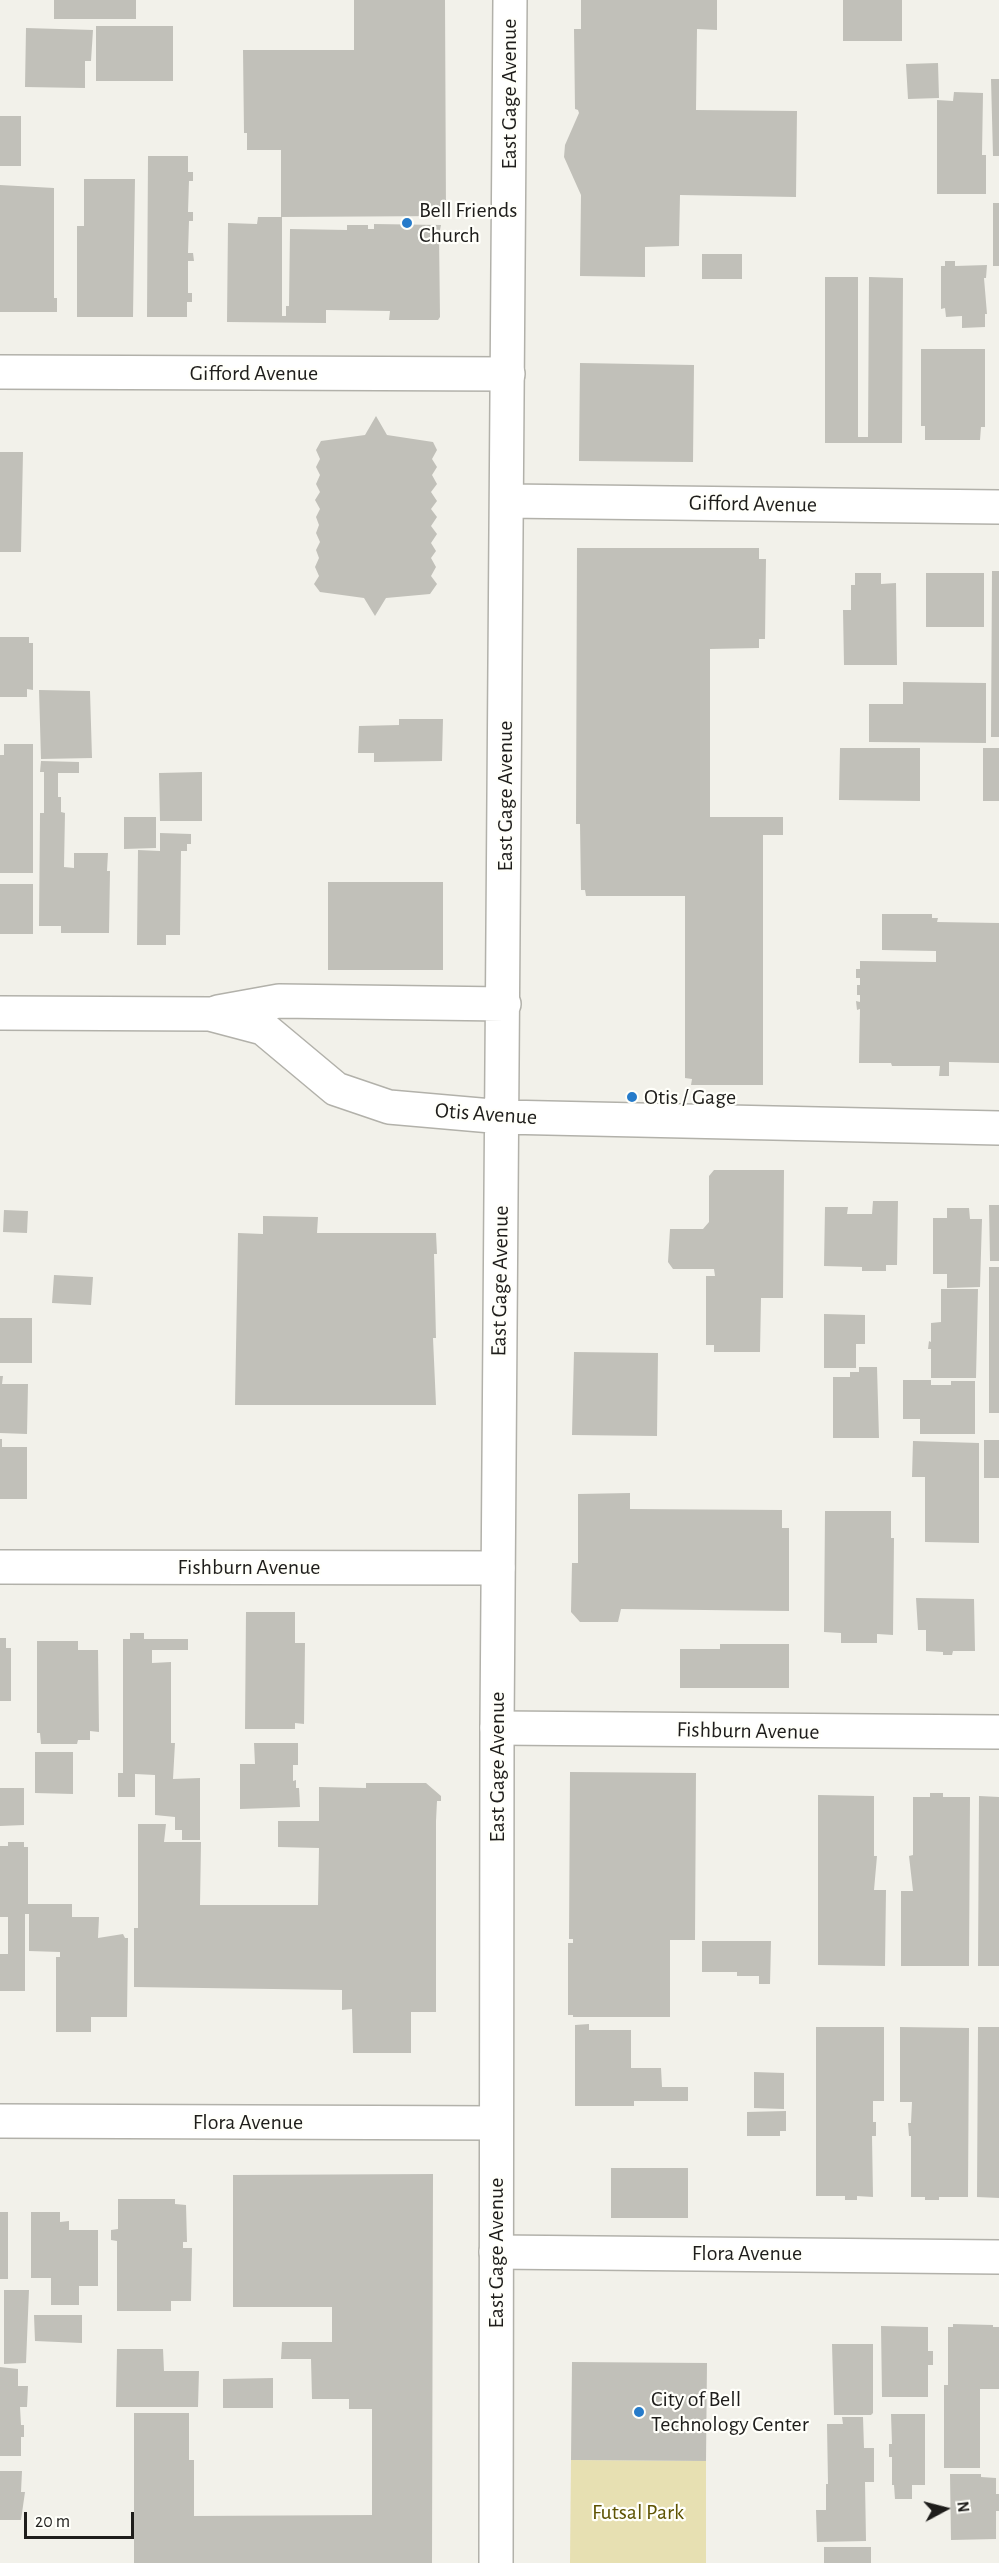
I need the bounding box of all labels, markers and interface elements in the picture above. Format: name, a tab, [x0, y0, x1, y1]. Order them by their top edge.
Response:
street label: East Gage Avenue	[496, 19, 522, 169]
place label: Bell Friends Church	[419, 197, 517, 248]
marker: Bell Friends Church	[400, 216, 414, 230]
street label: Gifford Avenue	[190, 360, 318, 386]
street label: Gifford Avenue	[689, 490, 817, 518]
street label: East Gage Avenue	[492, 721, 518, 871]
place label: Otis / Gage	[644, 1084, 736, 1110]
marker: Otis / Gage	[625, 1090, 639, 1104]
street label: Otis Avenue	[434, 1097, 538, 1131]
street label: East Gage Avenue	[485, 1205, 515, 1357]
street label: Fishburn Avenue	[178, 1554, 320, 1580]
street label: East Gage Avenue	[484, 1692, 510, 1842]
street label: Fishburn Avenue	[676, 1717, 820, 1745]
street label: Flora Avenue	[193, 2109, 303, 2135]
street label: East Gage Avenue	[483, 2178, 509, 2328]
street label: Flora Avenue	[692, 2240, 802, 2266]
place label: City of Bell Technology Center	[651, 2386, 809, 2438]
marker: City of Bell Technology Center	[632, 2405, 646, 2419]
north arrow	[915, 2479, 975, 2539]
park label: Futsal Park	[592, 2499, 684, 2525]
scale bar	[27, 2500, 136, 2538]
text: N	[954, 2500, 971, 2513]
text: 20 m	[35, 2513, 70, 2531]

